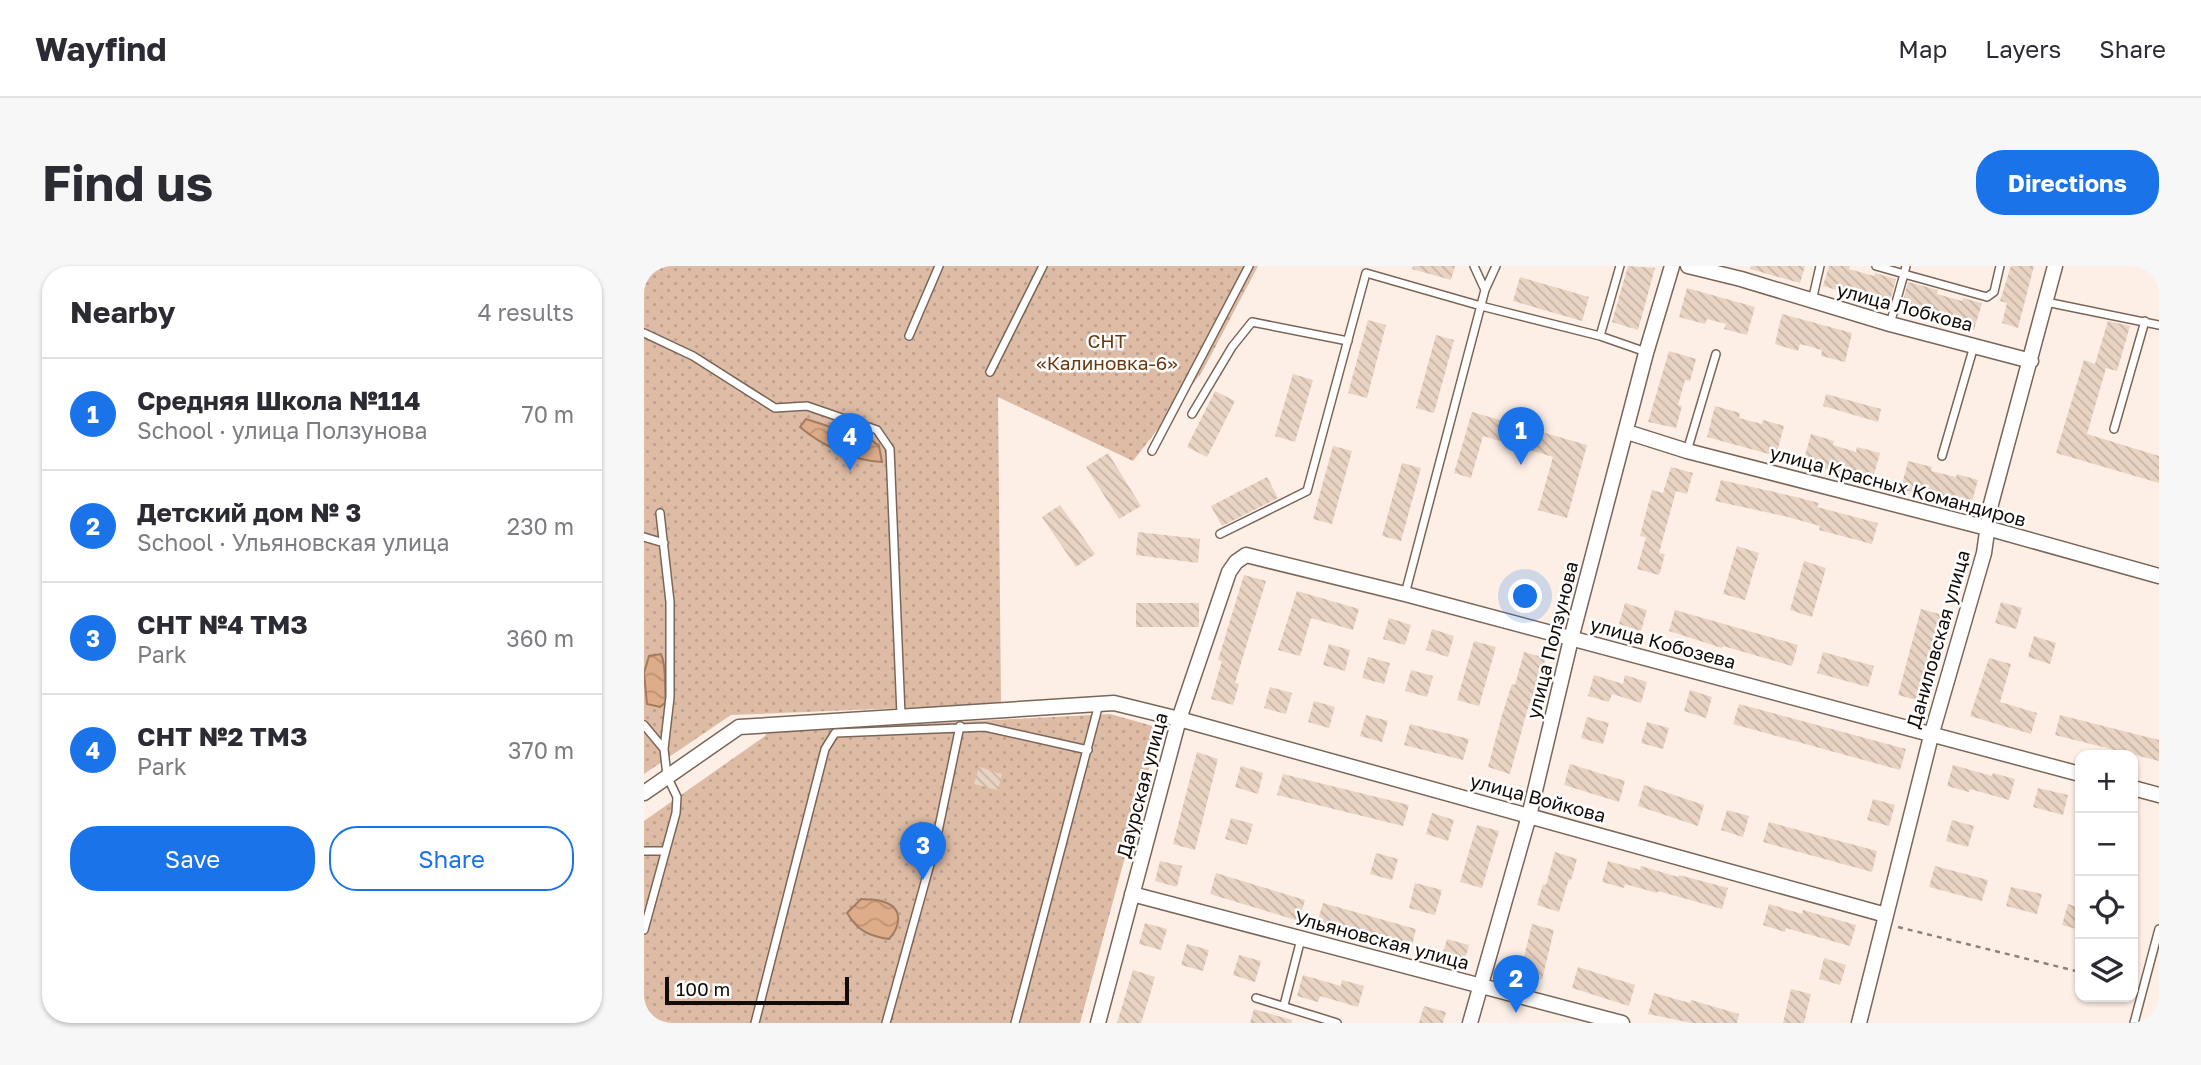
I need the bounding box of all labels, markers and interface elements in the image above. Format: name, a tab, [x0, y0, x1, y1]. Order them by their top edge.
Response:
text: Wayfind	[35, 29, 166, 68]
text: Map	[1898, 34, 1947, 63]
text: Layers	[1985, 34, 2061, 63]
text: Share	[2099, 34, 2166, 63]
button: Directions	[1976, 150, 2159, 215]
text: Find us	[42, 153, 213, 212]
street label: улица Лобкова	[1834, 277, 1976, 336]
text: Nearby	[70, 294, 175, 330]
text: 4 results	[478, 298, 574, 326]
park label: СНТ «Калиновка-6»	[1036, 329, 1178, 374]
text: Средняя Школа №114	[137, 385, 421, 416]
text: 1	[87, 400, 99, 428]
text: 70 m	[521, 400, 574, 428]
pin: 1	[1498, 407, 1544, 465]
pin: 4	[827, 413, 873, 471]
text: School · улица Ползунова	[137, 416, 428, 444]
street label: улица Красных Командиров	[1767, 440, 2029, 531]
text: Детский дом № 3	[137, 497, 361, 528]
text: 2	[86, 512, 100, 540]
text: 230 m	[507, 512, 574, 540]
text: School · Ульяновская улица	[137, 528, 450, 556]
street label: Даниловская улица	[1901, 547, 1974, 731]
street label: улица Ползунова	[1521, 559, 1582, 721]
your location	[1508, 579, 1542, 613]
text: СНТ №4 ТМЗ	[137, 609, 308, 640]
street label: улица Кобозева	[1588, 612, 1739, 673]
text: 3	[86, 624, 100, 652]
text: 360 m	[506, 624, 574, 652]
text: Park	[137, 640, 187, 668]
street label: Даурская улица	[1111, 710, 1172, 860]
text: СНТ №2 ТМЗ	[137, 721, 307, 752]
text: 4	[86, 736, 100, 764]
text: 370 m	[508, 736, 574, 764]
map controls	[2075, 750, 2138, 1002]
button: +	[2075, 750, 2138, 813]
text: Park	[137, 752, 187, 780]
street label: улица Войкова	[1468, 768, 1609, 827]
button: −	[2075, 813, 2138, 876]
pin: 3	[900, 822, 946, 880]
button: Save	[70, 826, 315, 891]
button: Share	[329, 826, 574, 891]
button: locate	[2075, 876, 2138, 939]
street label: Ульяновская улица	[1292, 905, 1472, 974]
button: layers	[2075, 939, 2138, 1002]
pin: 2	[1493, 955, 1539, 1013]
scale bar	[665, 974, 849, 1006]
text: 100 m	[676, 977, 730, 1000]

